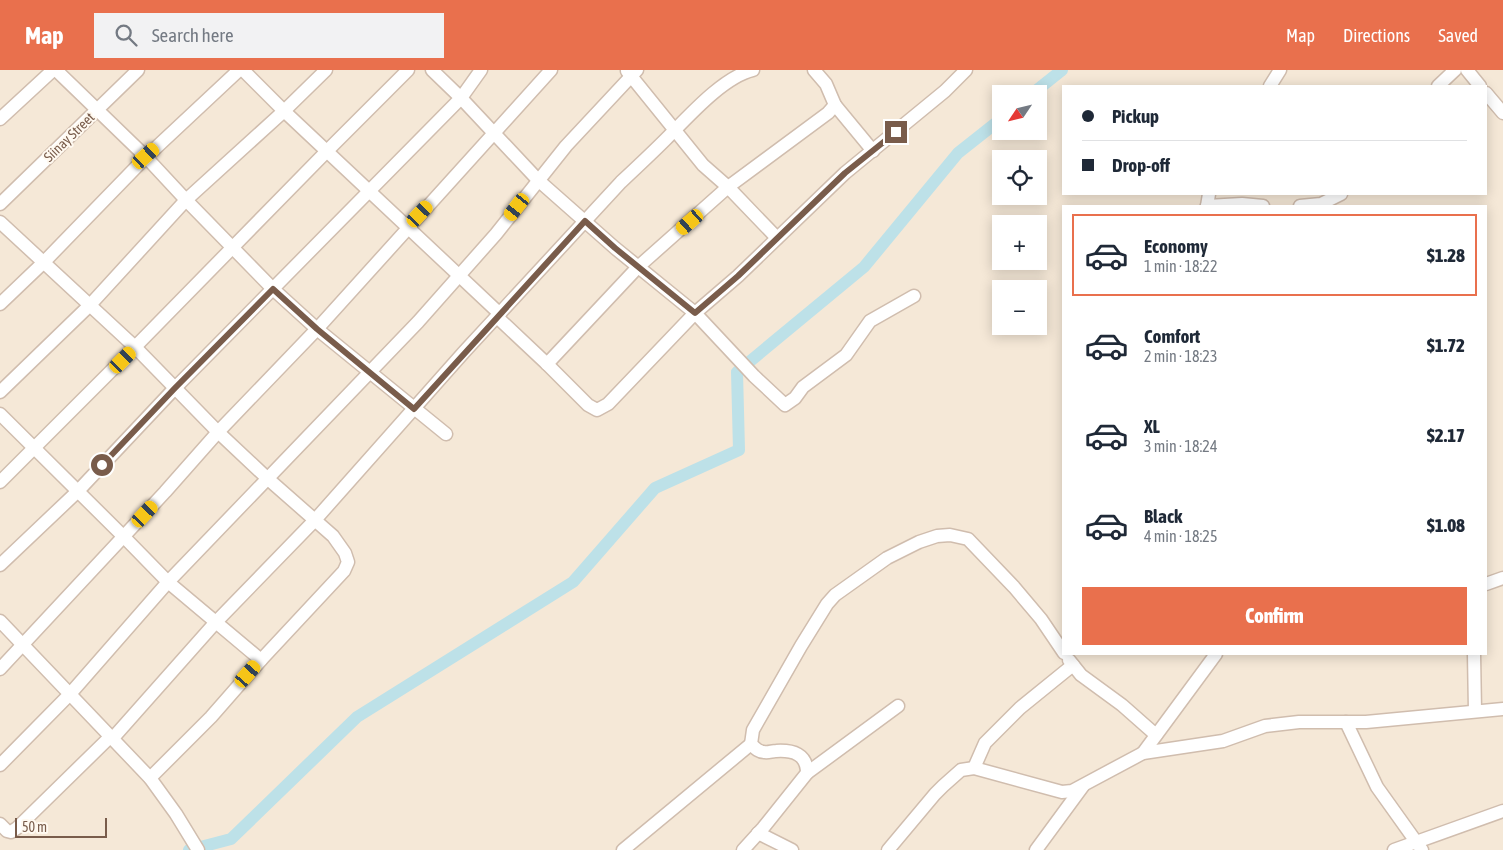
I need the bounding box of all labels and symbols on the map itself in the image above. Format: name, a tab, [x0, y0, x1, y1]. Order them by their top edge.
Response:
north arrow	[992, 85, 1048, 140]
street label: Siinay Street	[40, 109, 98, 165]
route end	[885, 121, 907, 143]
car	[129, 140, 162, 172]
car	[501, 191, 532, 223]
car	[404, 198, 435, 230]
car	[673, 206, 706, 238]
car	[107, 344, 138, 376]
route start	[91, 454, 113, 476]
car	[129, 498, 160, 530]
car	[232, 658, 263, 690]
scale bar	[15, 815, 108, 838]

